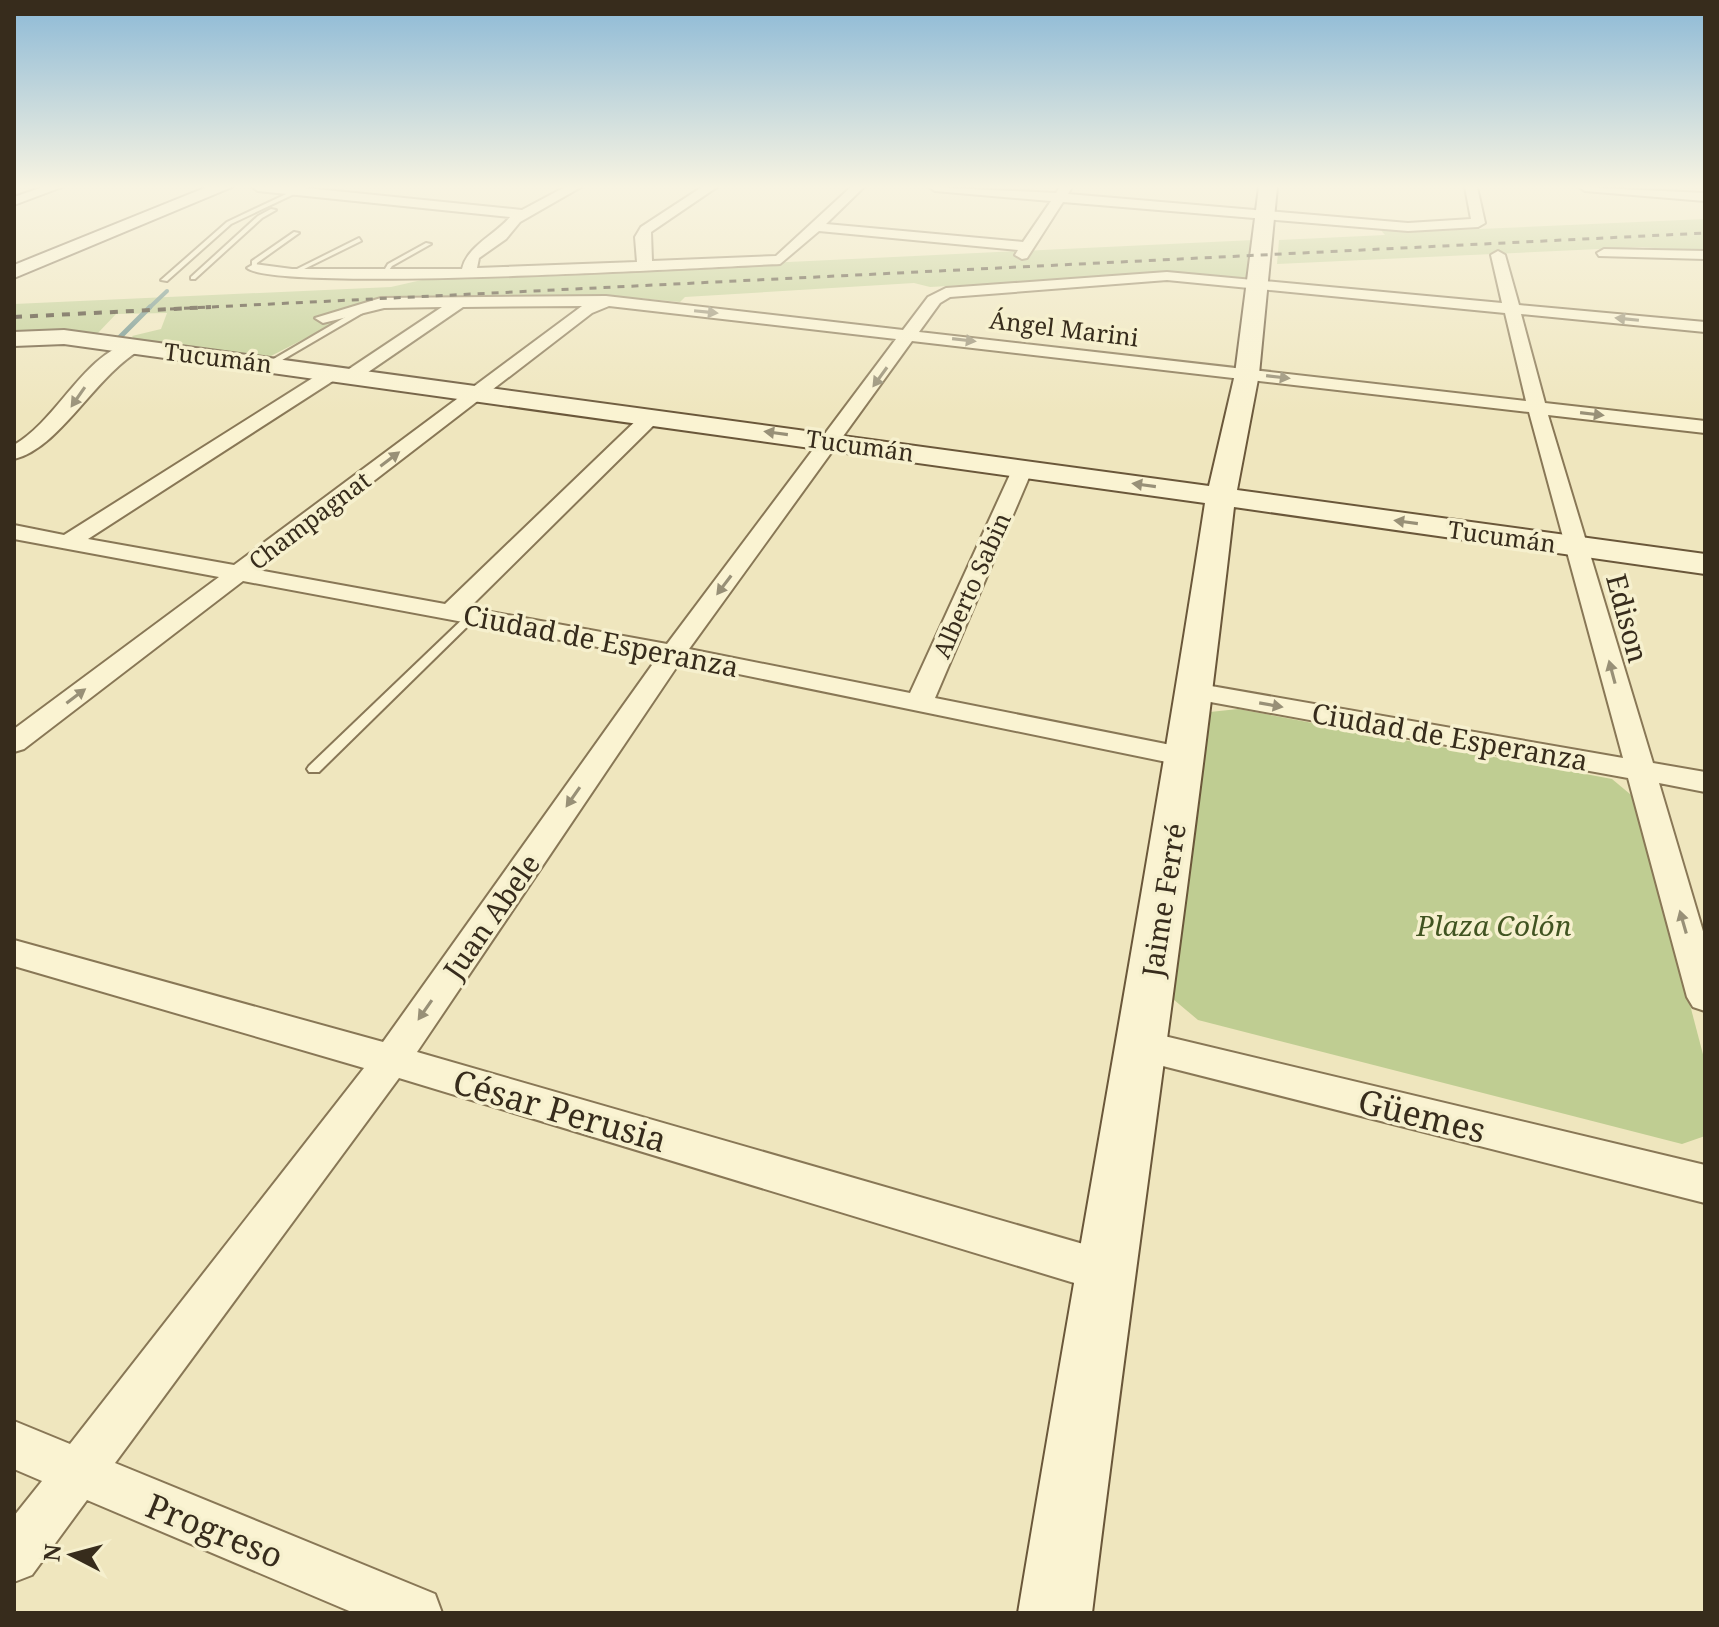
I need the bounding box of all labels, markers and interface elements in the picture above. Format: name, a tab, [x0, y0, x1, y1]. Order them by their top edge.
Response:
street label: Ángel Marini	[988, 302, 1141, 354]
one-way arrow	[694, 305, 719, 318]
one-way arrow	[1614, 313, 1639, 326]
street label: Tucumán	[162, 334, 274, 380]
one-way arrow	[952, 334, 977, 347]
one-way arrow	[873, 366, 888, 387]
one-way arrow	[1266, 371, 1291, 384]
one-way arrow	[71, 387, 86, 408]
one-way arrow	[1580, 408, 1605, 421]
street label: Tucumán	[804, 421, 916, 469]
one-way arrow	[763, 426, 788, 439]
one-way arrow	[380, 451, 400, 467]
street label: Champagnat	[241, 463, 377, 577]
one-way arrow	[1131, 478, 1156, 491]
street label: Alberto Sabin	[924, 507, 1018, 663]
street label: Tucumán	[1446, 512, 1558, 560]
one-way arrow	[1393, 515, 1418, 528]
street label: Edison	[1598, 569, 1658, 667]
one-way arrow	[717, 575, 733, 595]
street label: Ciudad de Esperanza	[460, 595, 742, 685]
one-way arrow	[1605, 659, 1618, 683]
one-way arrow	[65, 688, 87, 704]
street label: Ciudad de Esperanza	[1309, 693, 1591, 779]
one-way arrow	[1259, 699, 1284, 711]
one-way arrow	[566, 786, 581, 807]
street label: Jaime Ferré	[1132, 820, 1194, 981]
street label: Juan Abele	[433, 846, 548, 987]
park label: Plaza Colón	[1416, 906, 1572, 944]
one-way arrow	[1676, 909, 1689, 933]
one-way arrow	[418, 1000, 433, 1021]
street label: César Perusia	[448, 1058, 672, 1162]
street label: Güemes	[1354, 1077, 1490, 1153]
street label: Progreso	[140, 1482, 290, 1578]
north arrow	[32, 1515, 112, 1595]
text: N	[35, 1543, 67, 1563]

